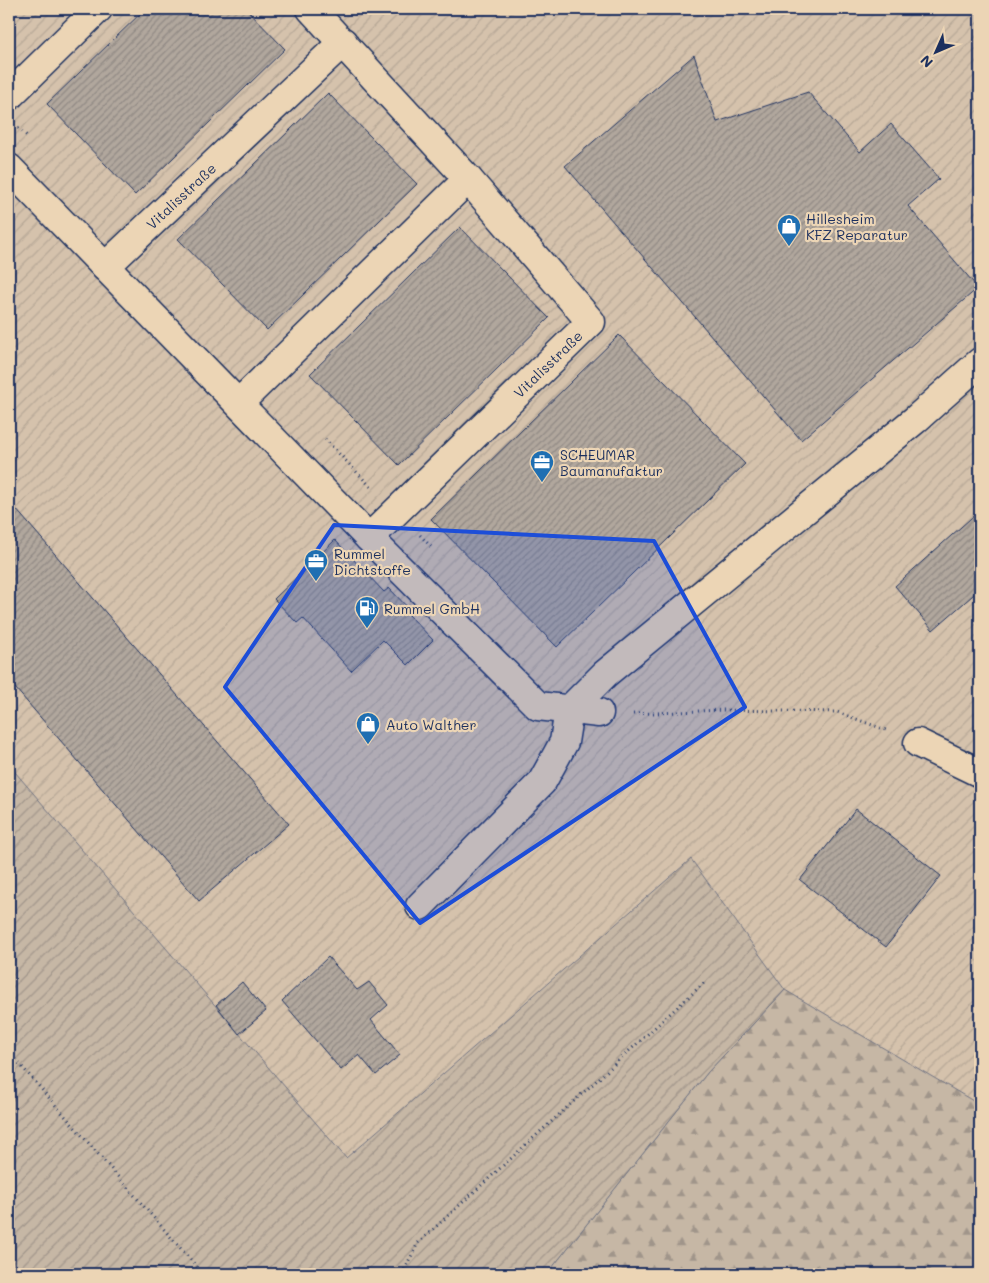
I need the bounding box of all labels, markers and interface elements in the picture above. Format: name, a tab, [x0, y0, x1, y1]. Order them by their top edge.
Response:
north arrow	[912, 28, 962, 78]
text: N	[916, 51, 937, 72]
street label: Vitalisstraße	[142, 159, 220, 233]
place label: Hillesheim KFZ Reparatur	[806, 209, 908, 244]
shop icon: Hillesheim KFZ Reparatur	[776, 213, 802, 247]
street label: Vitalisstraße	[509, 326, 587, 402]
place label: SCHEUMAR Baumanufaktur	[560, 445, 663, 480]
office icon: SCHEUMAR Baumanufaktur	[529, 449, 555, 483]
place label: Rummel Dichtstoffe	[334, 544, 411, 579]
office icon: Rummel Dichtstoffe	[303, 548, 329, 582]
fuel station icon: Rummel GmbH	[354, 595, 380, 629]
place label: Rummel GmbH	[384, 599, 480, 618]
shop icon: Auto Walther	[355, 711, 381, 745]
place label: Auto Walther	[386, 715, 477, 734]

